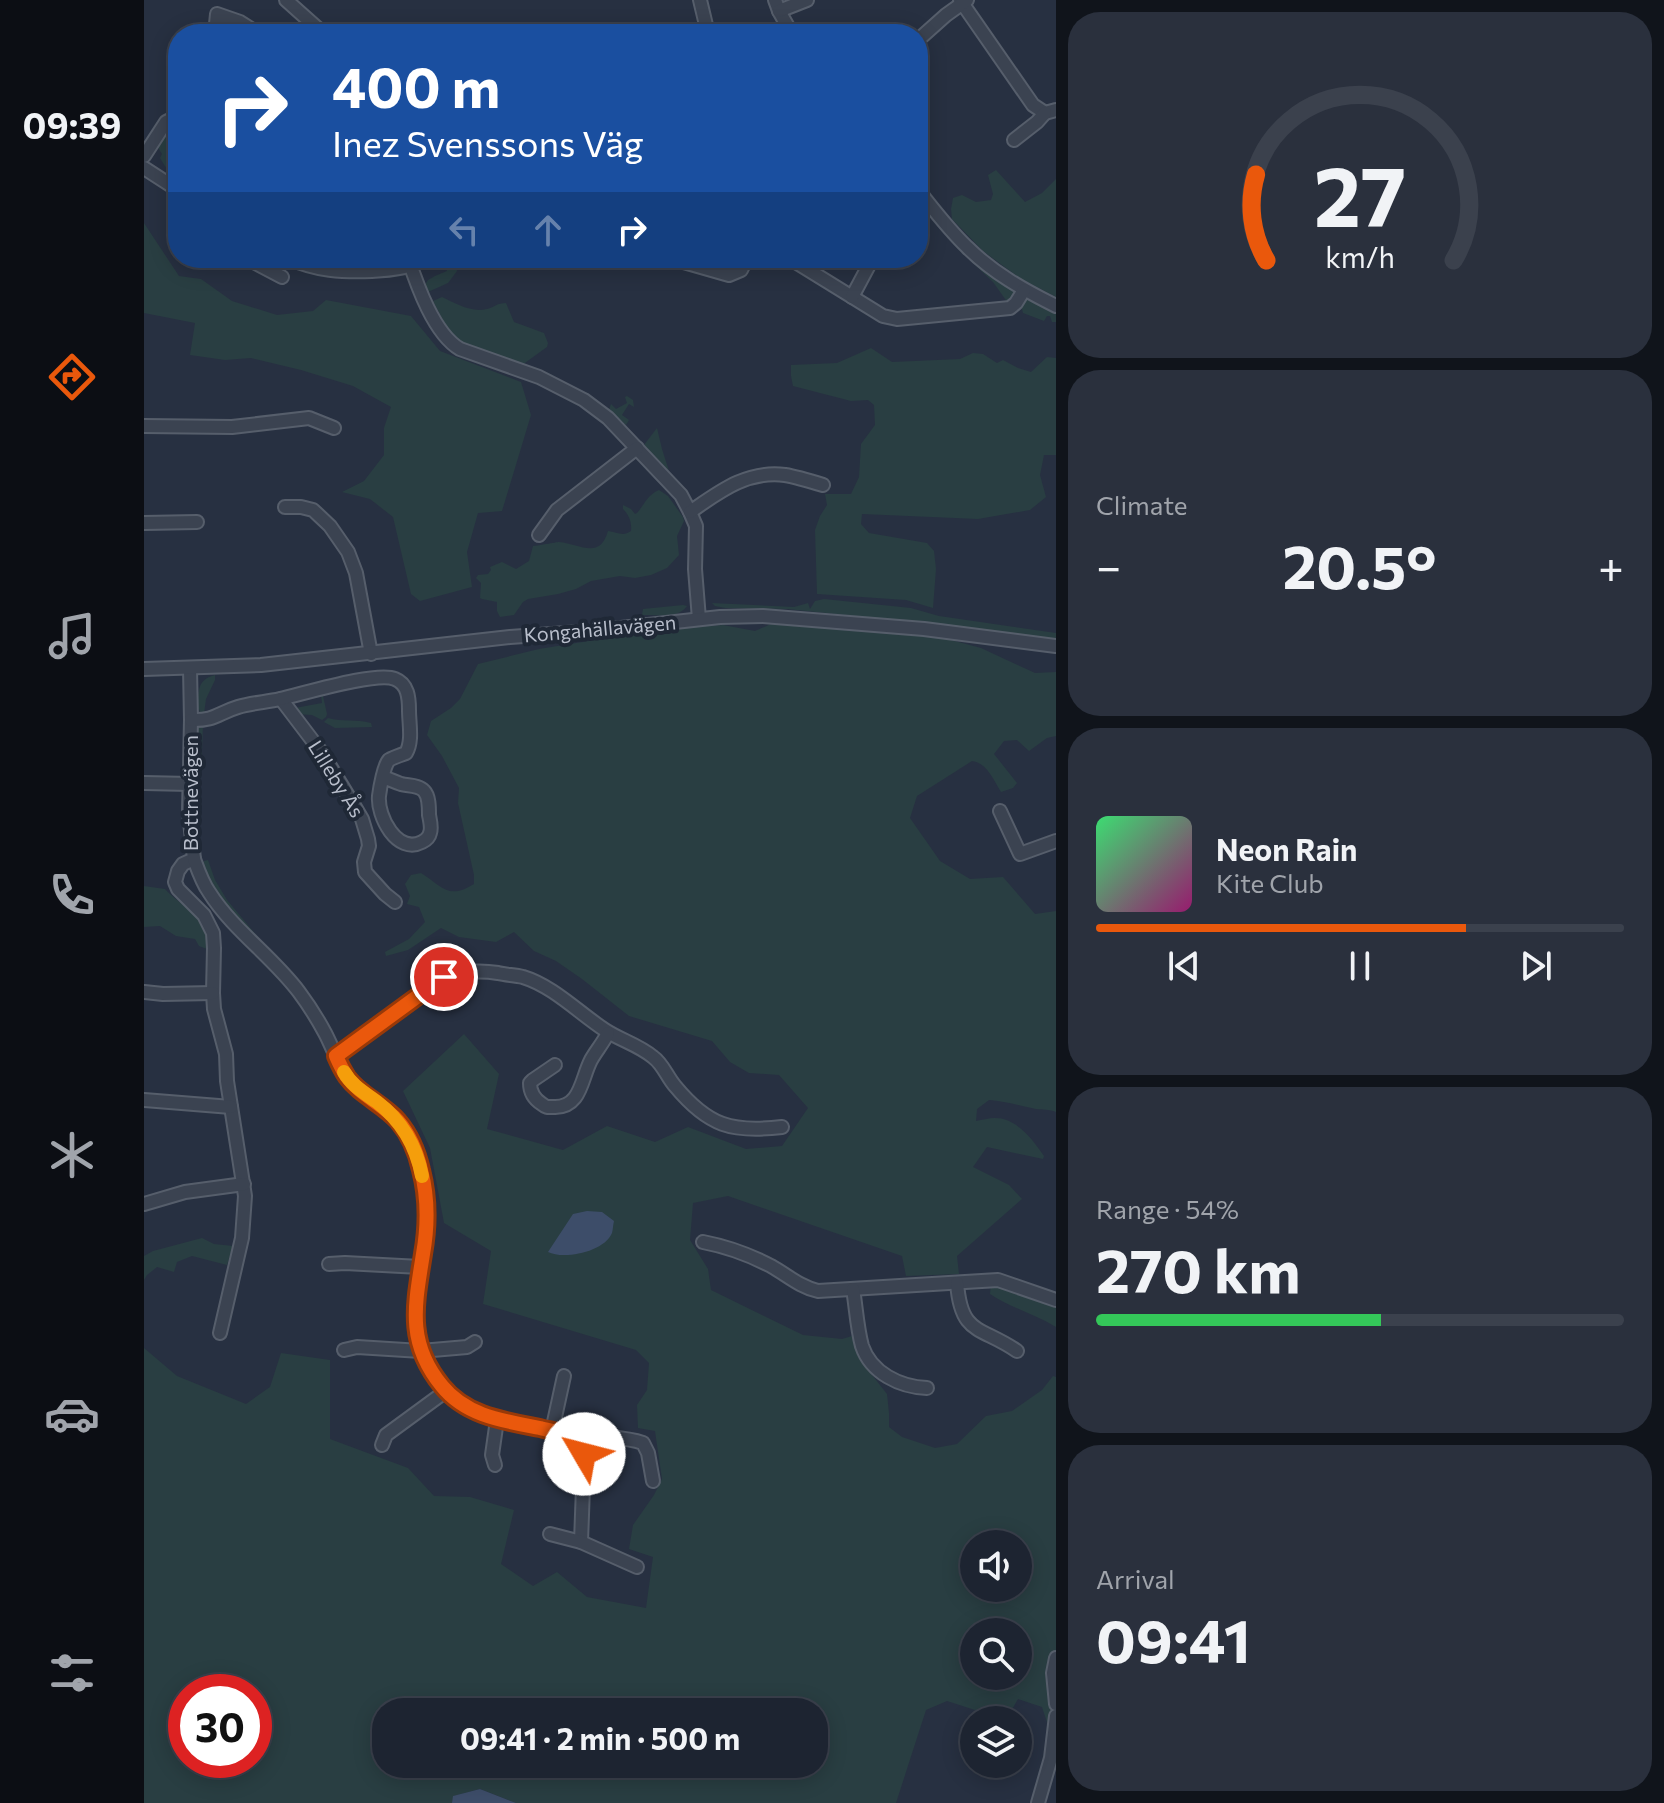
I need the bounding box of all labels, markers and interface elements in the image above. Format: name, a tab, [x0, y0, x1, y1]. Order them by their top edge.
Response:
text: 400 m	[332, 51, 500, 120]
icon: right	[200, 56, 304, 160]
text: 09:39	[23, 102, 121, 146]
text: Inez Svenssons Väg	[332, 120, 643, 164]
text: 27	[1314, 142, 1406, 244]
icon: left	[442, 208, 486, 252]
icon: ahead	[526, 208, 570, 252]
icon: right	[610, 208, 654, 252]
text: km/h	[1325, 239, 1395, 274]
icon: directions	[44, 349, 100, 405]
text: Climate	[1096, 489, 1188, 520]
text: 20.5°	[1283, 528, 1437, 601]
text: −	[1096, 538, 1121, 592]
text: +	[1598, 538, 1624, 592]
icon: music	[44, 608, 100, 664]
street label: Kongahällavägen	[523, 609, 677, 647]
street label: Bottnevägen	[178, 735, 202, 851]
street label: Lilleby Ås	[304, 736, 370, 821]
text: Neon Rain	[1216, 830, 1357, 867]
icon: phone	[44, 867, 100, 923]
text: Kite Club	[1216, 867, 1324, 898]
pin	[410, 943, 478, 1011]
icon: previous	[1162, 944, 1206, 988]
icon: pause	[1338, 944, 1382, 988]
icon: next	[1514, 944, 1558, 988]
icon: arrive	[422, 955, 466, 999]
icon: climate	[44, 1127, 100, 1183]
text: Range · 54%	[1096, 1193, 1239, 1224]
text: 270 km	[1096, 1232, 1301, 1305]
icon: car	[44, 1386, 100, 1442]
position arrow	[542, 1412, 626, 1496]
map controls	[960, 1530, 1032, 1778]
button: sound	[960, 1530, 1032, 1602]
text: Arrival	[1096, 1563, 1175, 1594]
text: 09:41	[1096, 1602, 1251, 1675]
button: search	[960, 1618, 1032, 1690]
icon: filters	[44, 1645, 100, 1701]
speed limit sign: 30	[168, 1674, 272, 1778]
button: layers	[960, 1706, 1032, 1778]
text: 09:41 · 2 min · 500 m	[460, 1719, 740, 1756]

